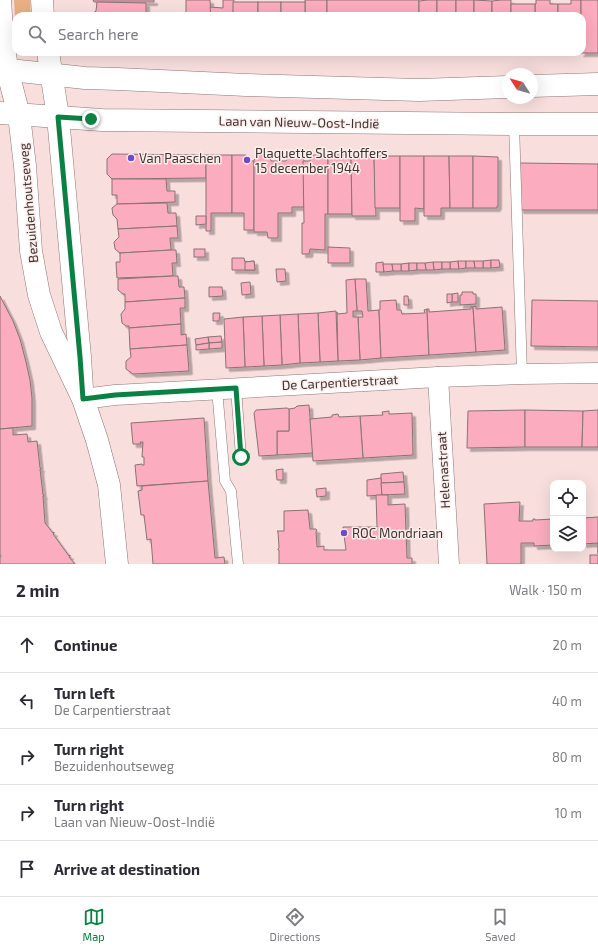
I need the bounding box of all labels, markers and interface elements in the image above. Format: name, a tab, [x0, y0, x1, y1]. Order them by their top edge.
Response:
search box	[12, 12, 586, 56]
icon: search	[26, 23, 48, 45]
text: Search here	[58, 25, 139, 43]
north arrow	[502, 68, 538, 104]
route end	[82, 110, 100, 128]
street label: Laan van Nieuw-Oost-Indië	[218, 113, 380, 131]
street label: Bezuidenhoutseweg	[15, 142, 41, 264]
place label: Plaquette Slachtoffers 15 december 1944	[255, 145, 388, 176]
place label: Van Paaschen	[139, 150, 221, 166]
marker: Van Paaschen	[126, 153, 136, 163]
marker: Plaquette Slachtoffers 15 december 1944	[242, 155, 252, 165]
street label: De Carpentierstraat	[281, 371, 399, 393]
street label: Helenastraat	[433, 431, 453, 509]
route start	[232, 448, 250, 466]
map controls	[550, 480, 586, 552]
button: locate	[550, 480, 586, 516]
button: layers	[550, 516, 586, 552]
place label: ROC Mondriaan	[352, 525, 443, 541]
marker: ROC Mondriaan	[339, 528, 349, 538]
text: 2 min	[16, 580, 59, 600]
text: Walk · 150 m	[509, 582, 582, 598]
icon: ahead	[16, 634, 38, 656]
text: Continue	[54, 636, 117, 654]
text: 20 m	[553, 637, 582, 653]
text: Turn left	[54, 684, 115, 702]
icon: left	[16, 690, 38, 712]
text: 40 m	[552, 693, 582, 709]
text: De Carpentierstraat	[54, 702, 171, 718]
text: Turn right	[54, 740, 124, 758]
icon: right	[16, 746, 38, 768]
text: 80 m	[552, 749, 582, 765]
text: Bezuidenhoutseweg	[54, 758, 174, 774]
text: Turn right	[54, 796, 124, 814]
icon: right	[16, 802, 38, 824]
text: 10 m	[555, 805, 582, 821]
text: Laan van Nieuw-Oost-Indië	[54, 814, 215, 830]
icon: arrive	[16, 858, 38, 880]
text: Arrive at destination	[54, 860, 200, 878]
tab: Map	[83, 906, 105, 943]
tab: Directions	[270, 906, 320, 943]
tab: Saved	[485, 906, 516, 943]

